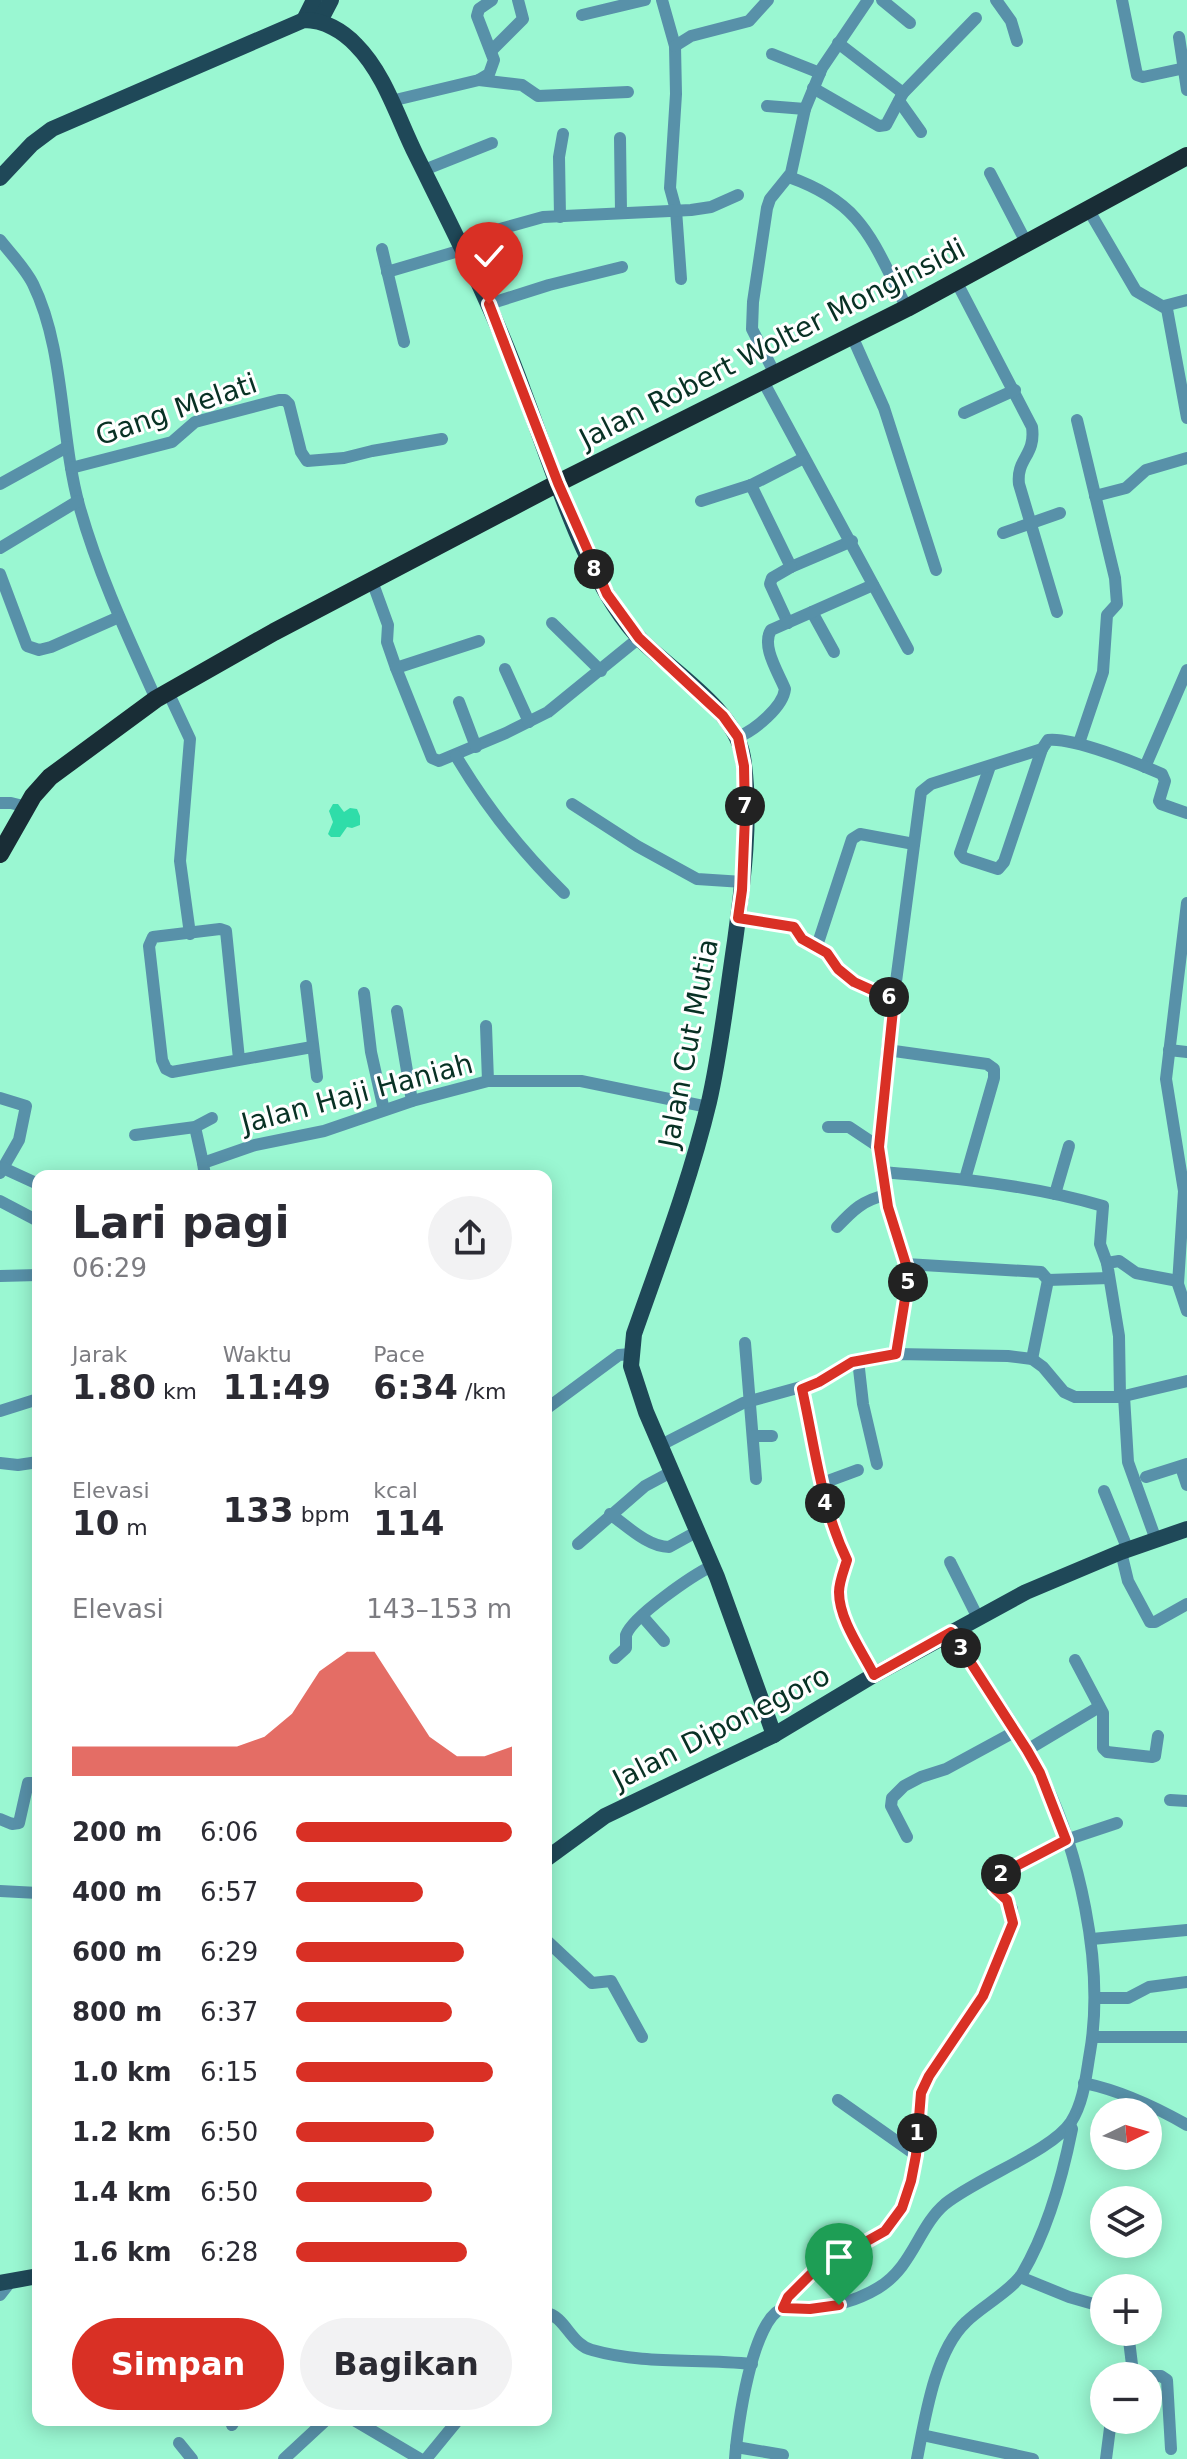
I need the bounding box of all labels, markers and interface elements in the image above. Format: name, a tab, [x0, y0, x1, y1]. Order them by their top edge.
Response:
pin	[455, 222, 523, 304]
street label: Jalan Robert Wolter Monginsidi	[572, 231, 971, 456]
icon: check	[467, 234, 511, 278]
street label: Gang Melati	[91, 366, 261, 452]
pin: 8	[574, 549, 614, 589]
text: 8	[586, 556, 602, 581]
pin: 7	[725, 786, 765, 826]
text: 7	[737, 793, 753, 818]
street label: Jalan Cut Mutia	[652, 936, 725, 1152]
pin: 6	[869, 977, 909, 1017]
text: 6	[881, 984, 897, 1009]
street label: Jalan Haji Haniah	[236, 1047, 477, 1141]
button: share	[428, 1196, 512, 1280]
text: Lari pagi	[72, 1197, 290, 1248]
text: 06:29	[72, 1253, 147, 1283]
pin: 5	[888, 1262, 928, 1302]
text: 5	[900, 1269, 916, 1294]
text: Jarak	[72, 1342, 127, 1367]
text: Waktu	[223, 1342, 292, 1367]
text: Pace	[373, 1342, 425, 1367]
text: 1.80	[72, 1367, 156, 1407]
text: 11:49	[223, 1367, 331, 1407]
text: 6:34	[373, 1367, 458, 1407]
text: km	[156, 1379, 197, 1404]
text: /km	[458, 1379, 506, 1404]
text: Elevasi	[72, 1478, 150, 1503]
text: kcal	[373, 1478, 418, 1503]
pin: 4	[805, 1483, 845, 1523]
text: 133	[223, 1490, 294, 1530]
text: 4	[817, 1490, 833, 1515]
text: bpm	[294, 1502, 350, 1527]
text: 10	[72, 1503, 119, 1543]
text: 114	[373, 1503, 444, 1543]
text: m	[119, 1515, 148, 1540]
text: Elevasi	[72, 1594, 164, 1624]
text: 143–153 m	[366, 1594, 512, 1624]
pin: 3	[941, 1628, 981, 1668]
text: 3	[953, 1635, 969, 1660]
street label: Jalan Diponegoro	[605, 1658, 835, 1797]
text: 200 m	[72, 1817, 162, 1847]
text: 6:06	[200, 1817, 258, 1847]
pin: 2	[981, 1854, 1021, 1894]
text: 2	[993, 1861, 1009, 1886]
text: 400 m	[72, 1877, 162, 1907]
text: 6:57	[200, 1877, 258, 1907]
text: 600 m	[72, 1937, 162, 1967]
text: 6:29	[200, 1937, 258, 1967]
text: 800 m	[72, 1997, 162, 2027]
text: 6:37	[200, 1997, 258, 2027]
text: 1.0 km	[72, 2057, 172, 2087]
text: 6:15	[200, 2057, 258, 2087]
north arrow	[1090, 2098, 1162, 2170]
map controls	[1090, 2098, 1162, 2434]
pin: 1	[897, 2113, 937, 2153]
text: 1.2 km	[72, 2117, 172, 2147]
text: 6:50	[200, 2117, 258, 2147]
text: 1	[909, 2120, 925, 2145]
text: 1.4 km	[72, 2177, 172, 2207]
text: 6:50	[200, 2177, 258, 2207]
button: layers	[1090, 2186, 1162, 2258]
pin	[805, 2223, 873, 2305]
icon: arrive	[817, 2235, 861, 2279]
text: 1.6 km	[72, 2237, 172, 2267]
text: 6:28	[200, 2237, 258, 2267]
button: +	[1090, 2274, 1162, 2346]
button: Simpan	[72, 2318, 284, 2410]
button: Bagikan	[300, 2318, 512, 2410]
button: −	[1090, 2362, 1162, 2434]

